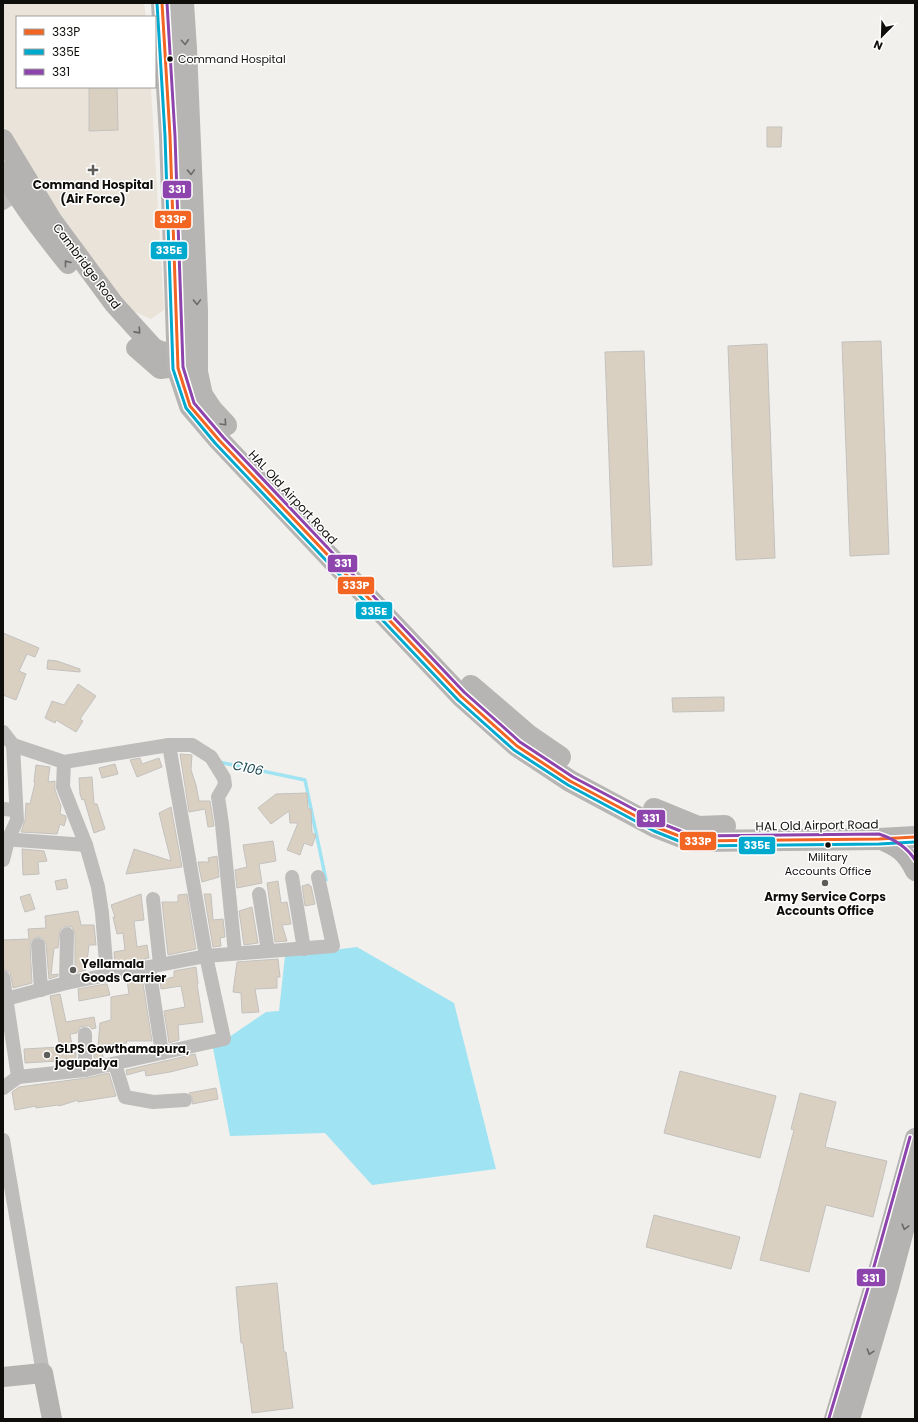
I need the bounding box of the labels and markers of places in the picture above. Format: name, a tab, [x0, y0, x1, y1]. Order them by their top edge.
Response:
place label: Command Hospital	[178, 51, 286, 67]
marker: Command Hospital	[165, 54, 175, 64]
marker: Command Hospital (Air Force)	[87, 164, 99, 176]
place label: Command Hospital (Air Force)	[33, 176, 153, 207]
marker: Military Accounts Office	[823, 840, 833, 850]
place label: Military Accounts Office	[785, 849, 872, 879]
marker: Army Service Corps Accounts Office	[820, 878, 830, 888]
place label: Army Service Corps Accounts Office	[764, 888, 886, 919]
place label: Yellamala Goods Carrier	[81, 955, 166, 986]
marker: Yellamala Goods Carrier	[68, 965, 78, 975]
place label: GLPS Gowthamapura, jogupalya	[54, 1040, 189, 1071]
marker: GLPS Gowthamapura, jogupalya	[42, 1050, 52, 1060]

